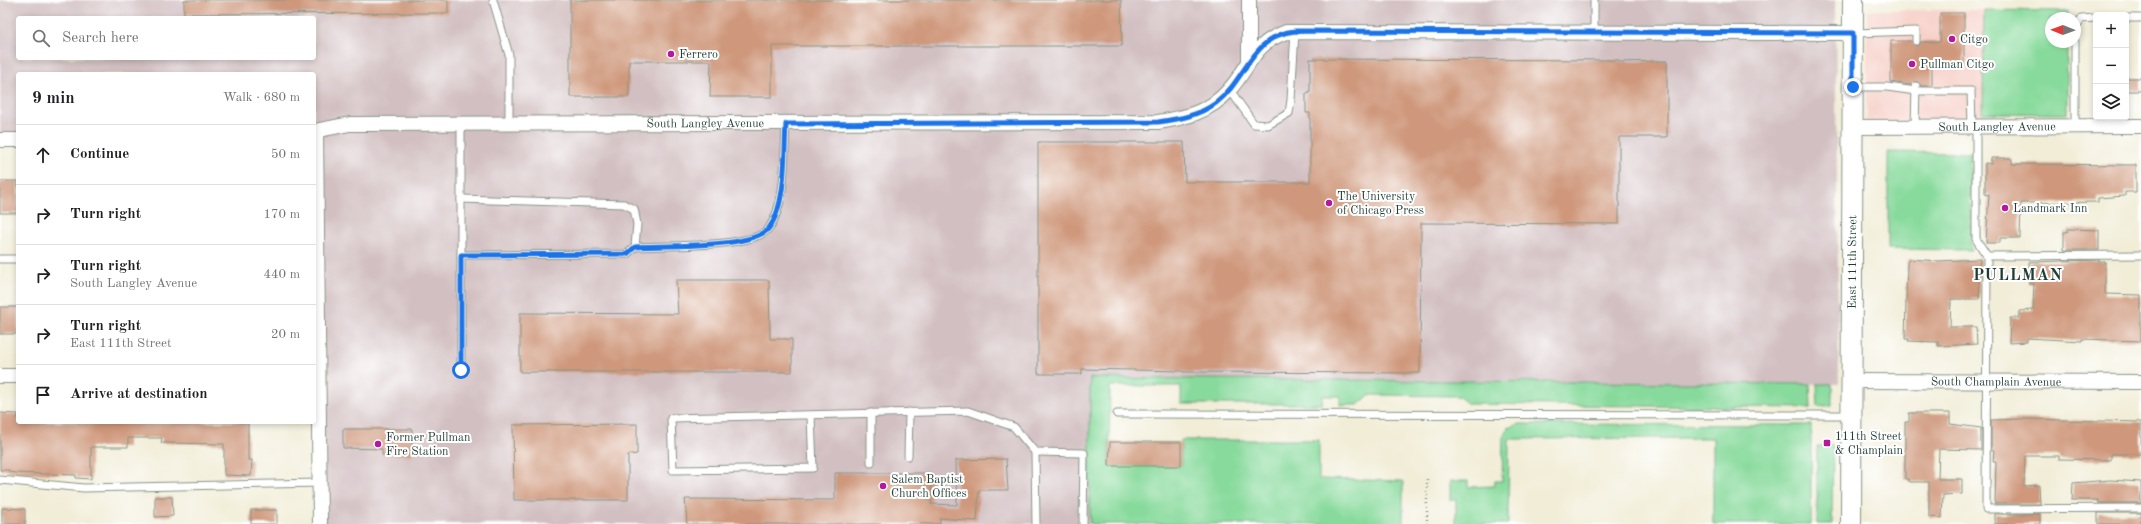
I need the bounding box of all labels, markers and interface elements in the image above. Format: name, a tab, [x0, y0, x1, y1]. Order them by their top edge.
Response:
north arrow	[2045, 12, 2081, 48]
map controls	[2093, 12, 2129, 120]
button: +	[2093, 12, 2129, 48]
search box	[16, 16, 316, 60]
icon: search	[30, 27, 52, 49]
text: Search here	[62, 31, 139, 46]
marker: Citgo	[1947, 34, 1957, 44]
place label: Citgo	[1960, 34, 1988, 46]
button: −	[2093, 48, 2129, 84]
marker: Ferrero	[666, 49, 676, 59]
place label: Ferrero	[679, 49, 718, 61]
marker: Pullman Citgo	[1907, 59, 1917, 69]
place label: Pullman Citgo	[1920, 59, 1994, 71]
route end	[1844, 78, 1862, 96]
button: layers	[2093, 84, 2129, 120]
text: 9 min	[32, 90, 75, 107]
text: Walk · 680 m	[223, 91, 300, 104]
street label: South Langley Avenue	[647, 118, 765, 130]
street label: South Langley Avenue	[1938, 121, 2056, 134]
icon: ahead	[32, 144, 54, 166]
text: Continue	[70, 147, 129, 162]
text: 50 m	[271, 148, 300, 161]
place label: The University of Chicago Press	[1337, 191, 1424, 217]
marker: The University of Chicago Press	[1324, 198, 1334, 208]
marker: Landmark Inn	[2000, 203, 2010, 213]
place label: Landmark Inn	[2013, 203, 2088, 215]
icon: right	[32, 204, 54, 226]
text: Turn right	[70, 207, 141, 222]
text: 170 m	[263, 208, 300, 221]
street label: East 111th Street	[1847, 215, 1859, 309]
text: Turn right	[70, 259, 141, 274]
icon: right	[32, 264, 54, 286]
text: 440 m	[263, 268, 300, 281]
district label: PULLMAN	[1973, 268, 2063, 284]
text: South Langley Avenue	[70, 277, 197, 290]
text: Turn right	[70, 319, 141, 334]
icon: right	[32, 324, 54, 346]
text: 20 m	[271, 328, 300, 341]
text: East 111th Street	[70, 337, 172, 350]
route start	[452, 361, 470, 379]
street label: South Champlain Avenue	[1931, 376, 2062, 389]
icon: arrive	[32, 384, 54, 406]
text: Arrive at destination	[70, 387, 208, 402]
place label: 111th Street & Champlain	[1835, 431, 1903, 457]
place label: Former Pullman Fire Station	[386, 432, 471, 458]
marker: 111th Street & Champlain	[1822, 438, 1832, 448]
marker: Former Pullman Fire Station	[373, 439, 383, 449]
place label: Salem Baptist Church Offices	[891, 474, 967, 500]
marker: Salem Baptist Church Offices	[878, 481, 888, 491]

